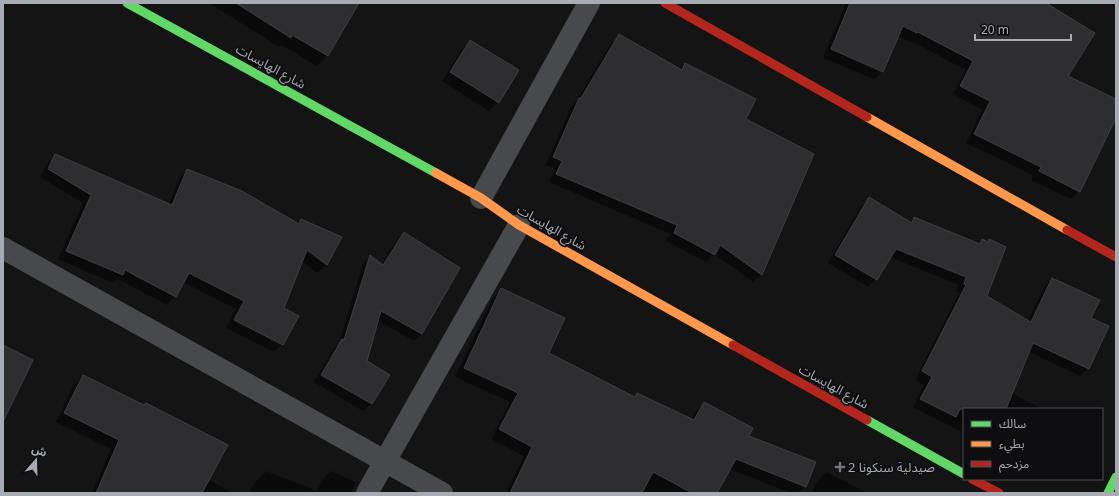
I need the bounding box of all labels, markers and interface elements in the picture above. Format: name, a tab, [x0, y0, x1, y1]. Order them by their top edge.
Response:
scale bar	[975, 16, 1071, 42]
text: 20 m	[981, 21, 1009, 38]
street label: شارع الهايسات	[232, 39, 309, 94]
street label: شارع الهايسات	[513, 200, 590, 256]
street label: شارع الهايسات	[795, 359, 872, 414]
legend	[963, 408, 1103, 480]
text: سالك	[999, 415, 1026, 432]
text: بطيء	[999, 435, 1025, 454]
north arrow	[16, 440, 56, 480]
text: ش	[30, 441, 49, 460]
text: مزدحم	[999, 455, 1029, 473]
place label: صيدلية سنكونا 2	[848, 458, 935, 476]
marker: صيدلية سنكونا 2	[835, 462, 845, 472]

